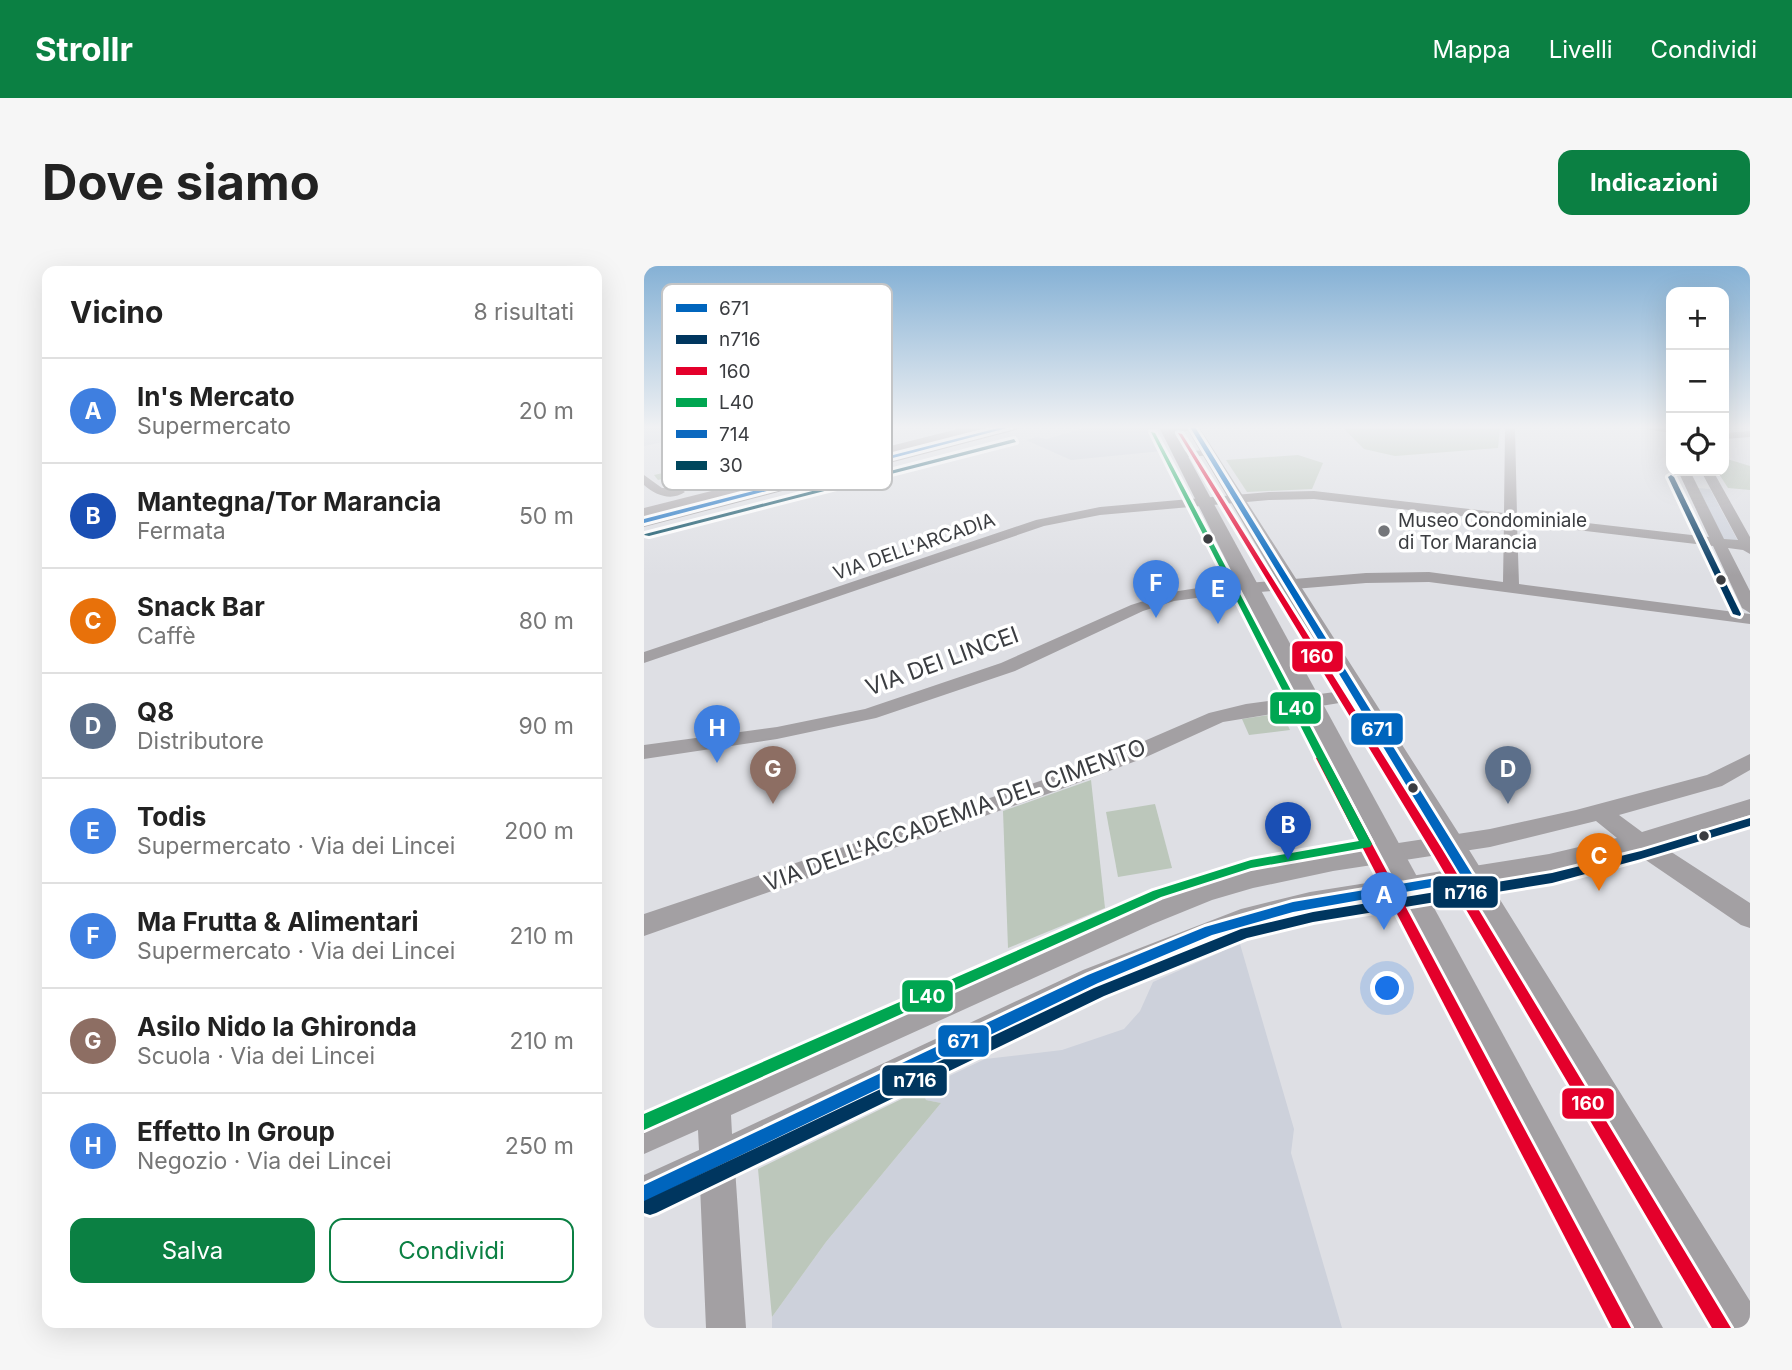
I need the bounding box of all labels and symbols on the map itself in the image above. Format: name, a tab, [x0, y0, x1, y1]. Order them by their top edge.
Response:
legend	[662, 284, 892, 490]
text: 671	[719, 297, 749, 320]
text: n716	[719, 328, 761, 351]
text: 160	[719, 360, 751, 383]
text: L40	[719, 391, 754, 414]
text: 714	[719, 423, 750, 446]
text: 30	[719, 454, 743, 477]
street label: VIA DELL'ARCADIA	[830, 508, 998, 585]
place label: Museo Condominiale di Tor Marancia	[1398, 509, 1587, 554]
marker: Museo Condominiale di Tor Marancia	[1376, 523, 1392, 539]
unlabelled marker	[1201, 532, 1215, 546]
pin: F	[1133, 560, 1179, 618]
pin: E	[1195, 566, 1241, 624]
unlabelled marker	[1714, 573, 1728, 587]
street label: VIA DEI LINCEI	[862, 620, 1022, 702]
line badge: 160	[1291, 640, 1344, 673]
text: 160	[1300, 645, 1334, 668]
line badge: L40	[1269, 691, 1322, 725]
text: L40	[1278, 697, 1314, 720]
pin: H	[694, 705, 740, 763]
line badge: 671	[1350, 712, 1404, 746]
text: 671	[1361, 718, 1393, 741]
street label: VIA DELL'ACCADEMIA DEL CIMENTO	[760, 733, 1150, 897]
pin: G	[750, 746, 796, 804]
pin: D	[1485, 746, 1531, 804]
unlabelled marker	[1406, 781, 1420, 795]
pin: B	[1265, 802, 1311, 860]
unlabelled marker	[1697, 829, 1711, 843]
pin: C	[1576, 833, 1622, 891]
pin: A	[1361, 872, 1407, 930]
line badge: n716	[1432, 875, 1499, 909]
text: n716	[1444, 881, 1488, 904]
your location	[1370, 971, 1404, 1005]
line badge: L40	[901, 979, 954, 1013]
text: L40	[909, 985, 945, 1008]
line badge: 671	[937, 1024, 990, 1058]
text: 671	[947, 1030, 979, 1053]
line badge: n716	[881, 1064, 948, 1097]
text: n716	[893, 1069, 937, 1092]
line badge: 160	[1561, 1087, 1615, 1120]
text: 160	[1571, 1092, 1605, 1115]

